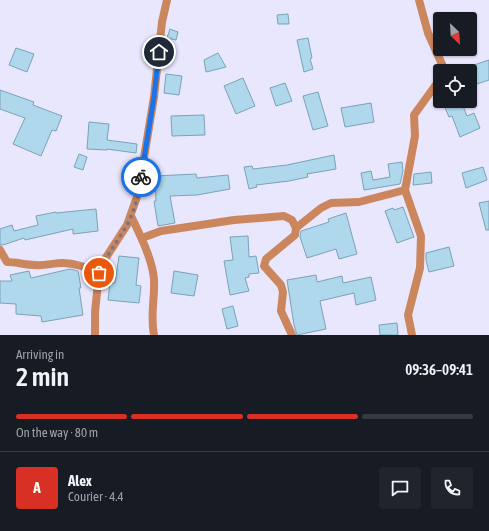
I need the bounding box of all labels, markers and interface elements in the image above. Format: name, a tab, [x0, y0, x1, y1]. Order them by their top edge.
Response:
north arrow	[433, 12, 477, 56]
map controls	[433, 12, 477, 108]
pin	[142, 35, 176, 69]
icon: home	[148, 41, 170, 63]
button: locate	[433, 64, 477, 108]
courier	[121, 157, 161, 197]
icon: bike	[130, 166, 152, 188]
pin	[82, 256, 116, 290]
icon: bag	[88, 262, 110, 284]
text: Arriving in	[16, 347, 64, 362]
text: 09:36–09:41	[405, 361, 473, 378]
text: 2 min	[16, 362, 69, 392]
text: On the way · 80 m	[16, 425, 98, 440]
button: chat	[379, 467, 421, 509]
button: phone	[431, 467, 473, 509]
text: Alex	[68, 472, 92, 489]
text: A	[33, 479, 41, 496]
text: Courier · 4.4	[68, 489, 124, 504]

